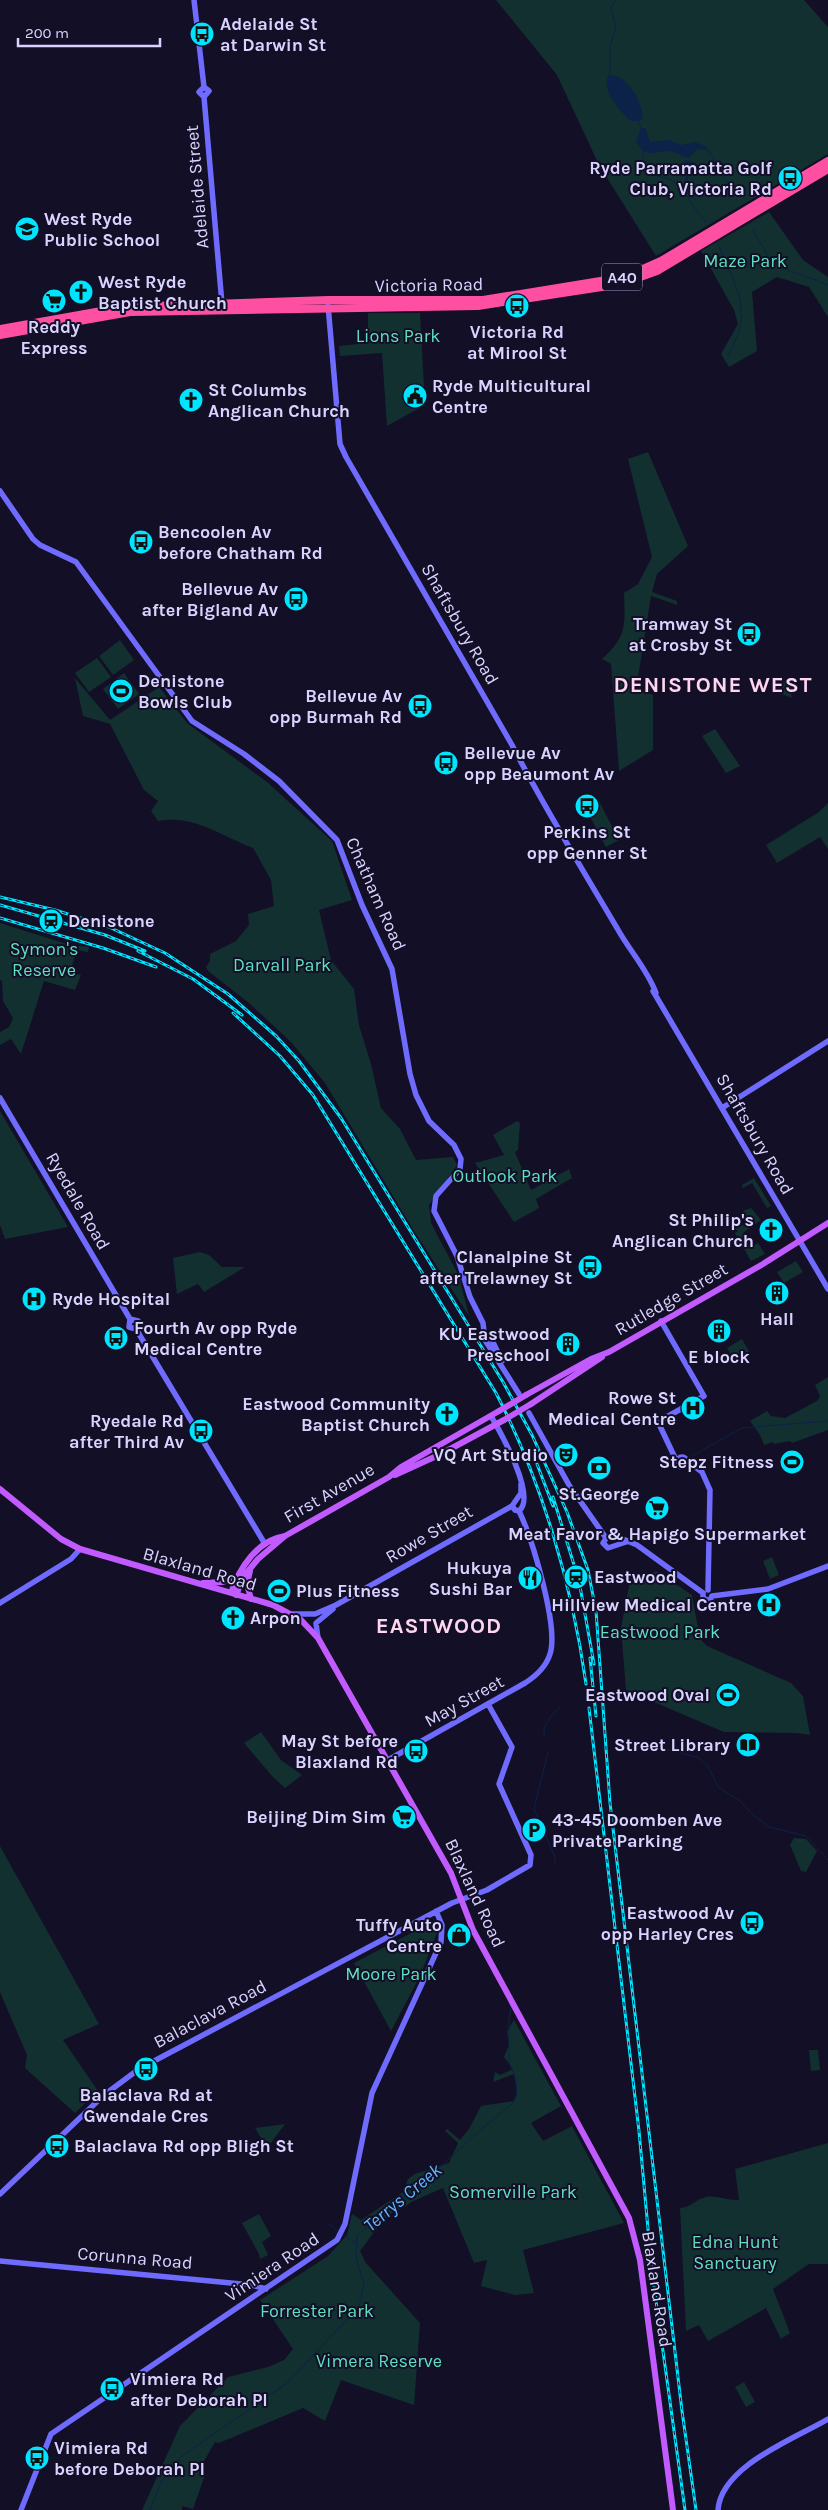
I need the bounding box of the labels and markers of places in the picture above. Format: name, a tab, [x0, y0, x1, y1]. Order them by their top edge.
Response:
place label: Adelaide St at Darwin St	[220, 13, 326, 56]
bus stop icon: Adelaide St at Darwin St	[189, 21, 215, 47]
place label: Ryde Parramatta Golf Club, Victoria Rd	[589, 157, 772, 200]
bus stop icon: Ryde Parramatta Golf Club, Victoria Rd	[777, 165, 803, 191]
place label: West Ryde Public School	[44, 208, 160, 251]
school or university icon: West Ryde Public School	[14, 216, 40, 242]
place label: West Ryde Baptist Church	[98, 271, 227, 314]
church icon: West Ryde Baptist Church	[68, 279, 94, 305]
supermarket icon: Reddy Express	[41, 288, 67, 314]
bus stop icon: Victoria Rd at Mirool St	[504, 293, 530, 319]
place label: Reddy Express	[20, 316, 88, 359]
place label: Victoria Rd at Mirool St	[467, 321, 567, 364]
place label: Ryde Multicultural Centre	[432, 375, 591, 418]
place label: St Columbs Anglican Church	[208, 379, 350, 422]
public building icon: Ryde Multicultural Centre	[402, 383, 428, 409]
church icon: St Columbs Anglican Church	[178, 387, 204, 413]
place label: Bencoolen Av before Chatham Rd	[158, 521, 323, 564]
bus stop icon: Bencoolen Av before Chatham Rd	[128, 529, 154, 555]
place label: Bellevue Av after Bigland Av	[141, 578, 279, 621]
bus stop icon: Bellevue Av after Bigland Av	[283, 586, 309, 612]
place label: Tramway St at Crosby St	[628, 613, 732, 656]
bus stop icon: Tramway St at Crosby St	[736, 621, 762, 647]
place label: Denistone Bowls Club	[138, 670, 232, 713]
sports icon: Denistone Bowls Club	[108, 678, 134, 704]
place label: Bellevue Av opp Burmah Rd	[269, 685, 403, 728]
bus stop icon: Bellevue Av opp Burmah Rd	[407, 693, 433, 719]
place label: Bellevue Av opp Beaumont Av	[464, 742, 615, 785]
bus stop icon: Bellevue Av opp Beaumont Av	[433, 750, 459, 776]
bus stop icon: Perkins St opp Genner St	[574, 793, 600, 819]
place label: Perkins St opp Genner St	[527, 821, 647, 864]
station icon: Denistone	[38, 908, 64, 934]
place label: Denistone	[68, 910, 155, 932]
place label: St Philip's Anglican Church	[612, 1209, 754, 1252]
church icon: St Philip's Anglican Church	[758, 1217, 784, 1243]
place label: Clanalpine St after Trelawney St	[419, 1246, 572, 1289]
bus stop icon: Clanalpine St after Trelawney St	[577, 1254, 603, 1280]
building icon: Hall	[764, 1280, 790, 1306]
hospital icon: Ryde Hospital	[21, 1286, 47, 1312]
place label: Ryde Hospital	[52, 1288, 170, 1310]
place label: Hall	[760, 1308, 794, 1330]
place label: Fourth Av opp Ryde Medical Centre	[134, 1317, 297, 1360]
building icon: E block	[706, 1318, 732, 1344]
place label: KU Eastwood Preschool	[438, 1323, 550, 1366]
bus stop icon: Fourth Av opp Ryde Medical Centre	[103, 1325, 129, 1351]
building icon: KU Eastwood Preschool	[555, 1331, 581, 1357]
place label: E block	[688, 1346, 750, 1368]
place label: Rowe St Medical Centre	[548, 1387, 676, 1430]
place label: Eastwood Community Baptist Church	[242, 1393, 430, 1436]
hospital icon: Rowe St Medical Centre	[680, 1395, 706, 1421]
church icon: Eastwood Community Baptist Church	[434, 1401, 460, 1427]
place label: Ryedale Rd after Third Av	[69, 1410, 185, 1453]
bus stop icon: Ryedale Rd after Third Av	[188, 1418, 214, 1444]
theatre icon: VQ Art Studio	[553, 1442, 579, 1468]
place label: VQ Art Studio	[433, 1444, 548, 1466]
sports icon: Stepz Fitness	[779, 1449, 805, 1475]
place label: Stepz Fitness	[659, 1451, 774, 1473]
bank icon: St.George	[586, 1455, 612, 1481]
place label: St.George	[558, 1483, 640, 1505]
supermarket icon: Meat Favor & Hapigo Supermarket	[644, 1495, 670, 1521]
place label: Meat Favor & Hapigo Supermarket	[508, 1523, 806, 1545]
place label: Hukuya Sushi Bar	[429, 1557, 512, 1600]
station icon: Eastwood	[563, 1564, 589, 1590]
restaurant icon: Hukuya Sushi Bar	[517, 1565, 543, 1591]
place label: Eastwood	[594, 1566, 677, 1588]
sports icon: Plus Fitness	[266, 1578, 292, 1604]
place label: Plus Fitness	[296, 1580, 400, 1602]
hospital icon: Hillview Medical Centre	[756, 1592, 782, 1618]
place label: Hillview Medical Centre	[551, 1594, 752, 1616]
church icon: Arpon	[220, 1605, 246, 1631]
place label: Arpon	[250, 1607, 301, 1629]
sports icon: Eastwood Oval	[715, 1682, 741, 1708]
place label: Eastwood Oval	[585, 1684, 710, 1706]
place label: May St before Blaxland Rd	[281, 1730, 398, 1773]
library icon: Street Library	[735, 1732, 761, 1758]
place label: Street Library	[614, 1734, 730, 1756]
bus stop icon: May St before Blaxland Rd	[403, 1738, 429, 1764]
supermarket icon: Beijing Dim Sim	[391, 1804, 417, 1830]
place label: Beijing Dim Sim	[246, 1806, 386, 1828]
place label: 43-45 Doomben Ave Private Parking	[552, 1809, 722, 1852]
parking icon: 43-45 Doomben Ave Private Parking	[521, 1817, 547, 1843]
place label: Eastwood Av opp Harley Cres	[601, 1902, 735, 1945]
bus stop icon: Eastwood Av opp Harley Cres	[739, 1910, 765, 1936]
place label: Tuffy Auto Centre	[356, 1914, 442, 1957]
shop icon: Tuffy Auto Centre	[446, 1922, 472, 1948]
bus stop icon: Balaclava Rd at Gwendale Cres	[133, 2056, 159, 2082]
place label: Balaclava Rd at Gwendale Cres	[80, 2084, 213, 2127]
bus stop icon: Balaclava Rd opp Bligh St	[44, 2133, 70, 2159]
place label: Balaclava Rd opp Bligh St	[74, 2135, 294, 2157]
place label: Vimiera Rd after Deborah Pl	[130, 2368, 268, 2411]
bus stop icon: Vimiera Rd after Deborah Pl	[99, 2376, 125, 2402]
place label: Vimiera Rd before Deborah Pl	[54, 2437, 205, 2480]
bus stop icon: Vimiera Rd before Deborah Pl	[24, 2445, 50, 2471]

